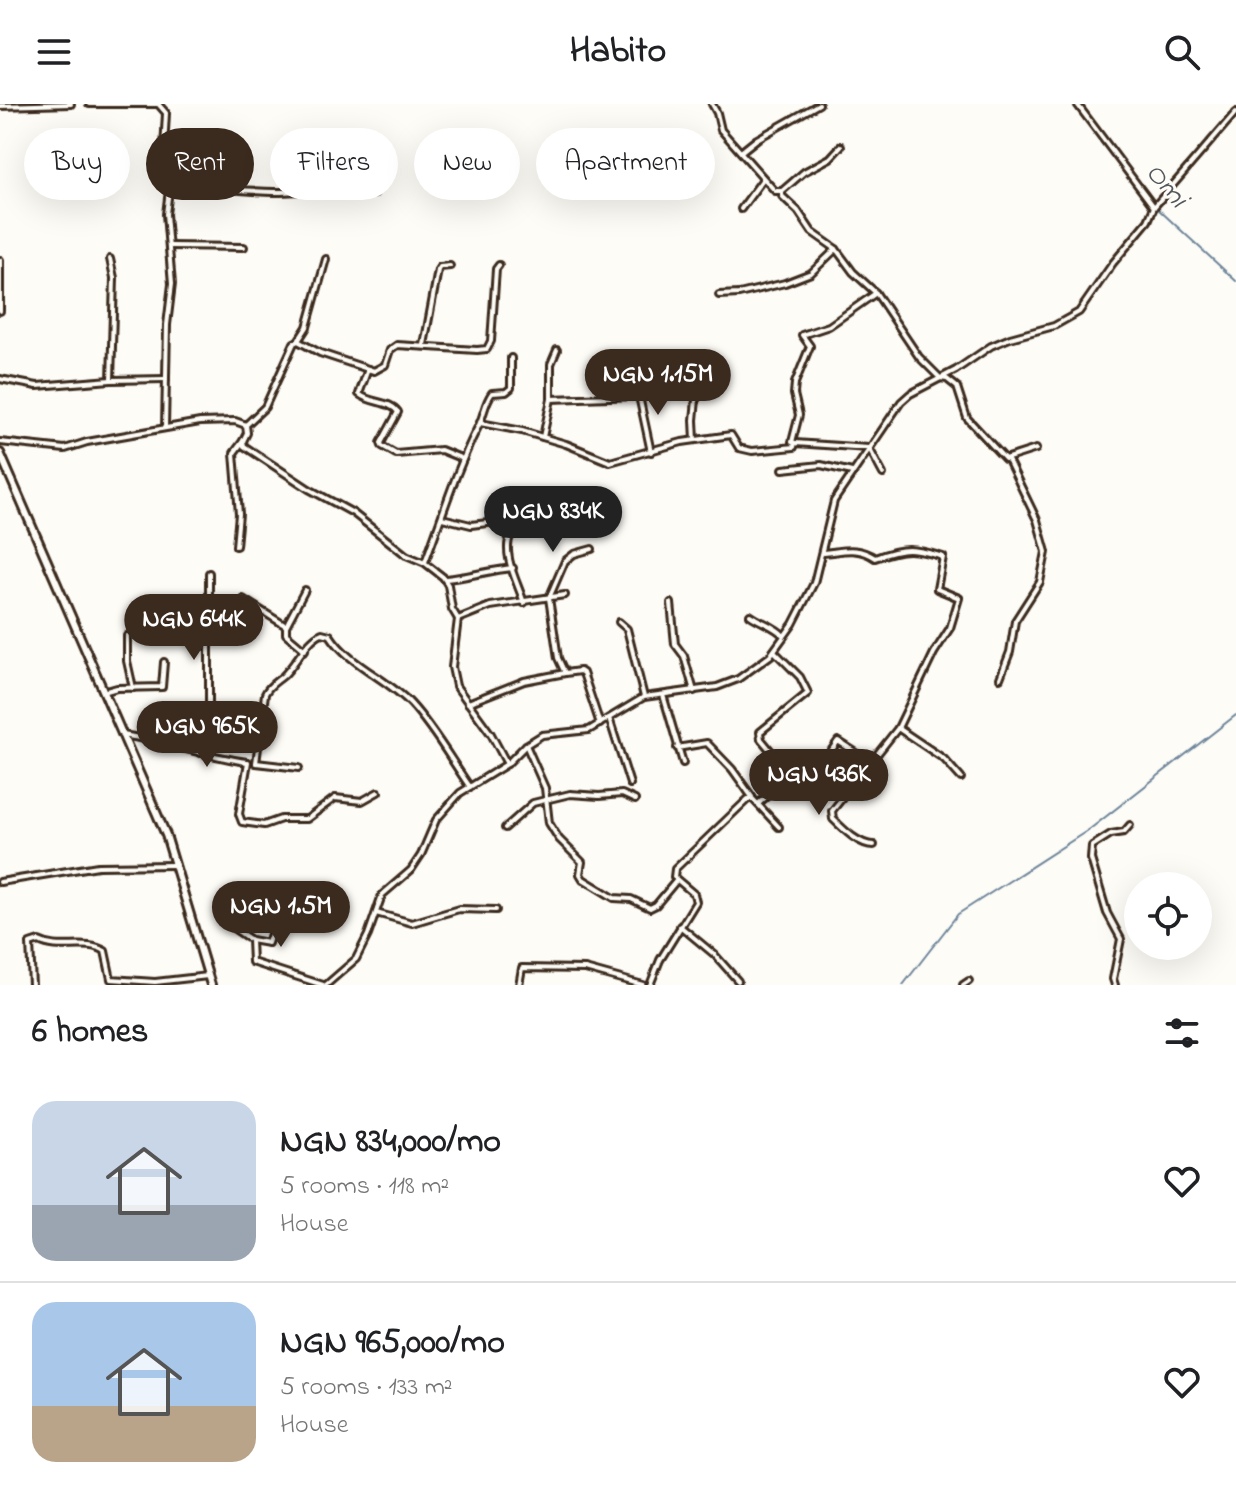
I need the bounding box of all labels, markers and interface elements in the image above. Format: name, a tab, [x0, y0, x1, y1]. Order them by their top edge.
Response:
text: Habito	[570, 26, 666, 79]
icon: menu	[32, 30, 76, 74]
icon: search	[1160, 30, 1204, 74]
chip: Buy	[24, 128, 130, 200]
chip: Rent	[146, 128, 254, 200]
chip: Filters	[270, 128, 398, 200]
chip: New	[414, 128, 520, 200]
chip: Apartment	[536, 128, 715, 200]
water label: Omi	[1133, 153, 1200, 221]
pin: NGN 1.15M	[566, 349, 750, 417]
text: NGN 1.15M	[603, 356, 713, 394]
pin: NGN 834K	[470, 486, 636, 554]
text: NGN 834K	[502, 493, 604, 531]
pin: NGN 644K	[111, 594, 277, 662]
text: NGN 644K	[142, 601, 246, 639]
pin: NGN 965K	[124, 701, 290, 769]
text: NGN 965K	[155, 708, 259, 746]
pin: NGN 436K	[736, 749, 902, 817]
text: NGN 436K	[767, 756, 871, 794]
map controls	[1124, 872, 1212, 960]
button: locate	[1124, 872, 1212, 960]
pin: NGN 1.5M	[198, 881, 364, 949]
text: NGN 1.5M	[230, 888, 332, 926]
text: 6 homes	[32, 1008, 148, 1058]
icon: filters	[1160, 1011, 1204, 1055]
text: NGN 834,000/mo	[280, 1118, 501, 1168]
icon: home	[96, 1133, 192, 1229]
icon: heart	[1160, 1159, 1204, 1203]
text: 5 rooms · 118 m²	[280, 1168, 449, 1206]
text: House	[280, 1206, 348, 1244]
text: NGN 965,000/mo	[280, 1319, 505, 1369]
icon: home	[96, 1334, 192, 1430]
icon: heart	[1160, 1360, 1204, 1404]
text: 5 rooms · 133 m²	[280, 1369, 453, 1407]
text: House	[280, 1407, 348, 1445]

